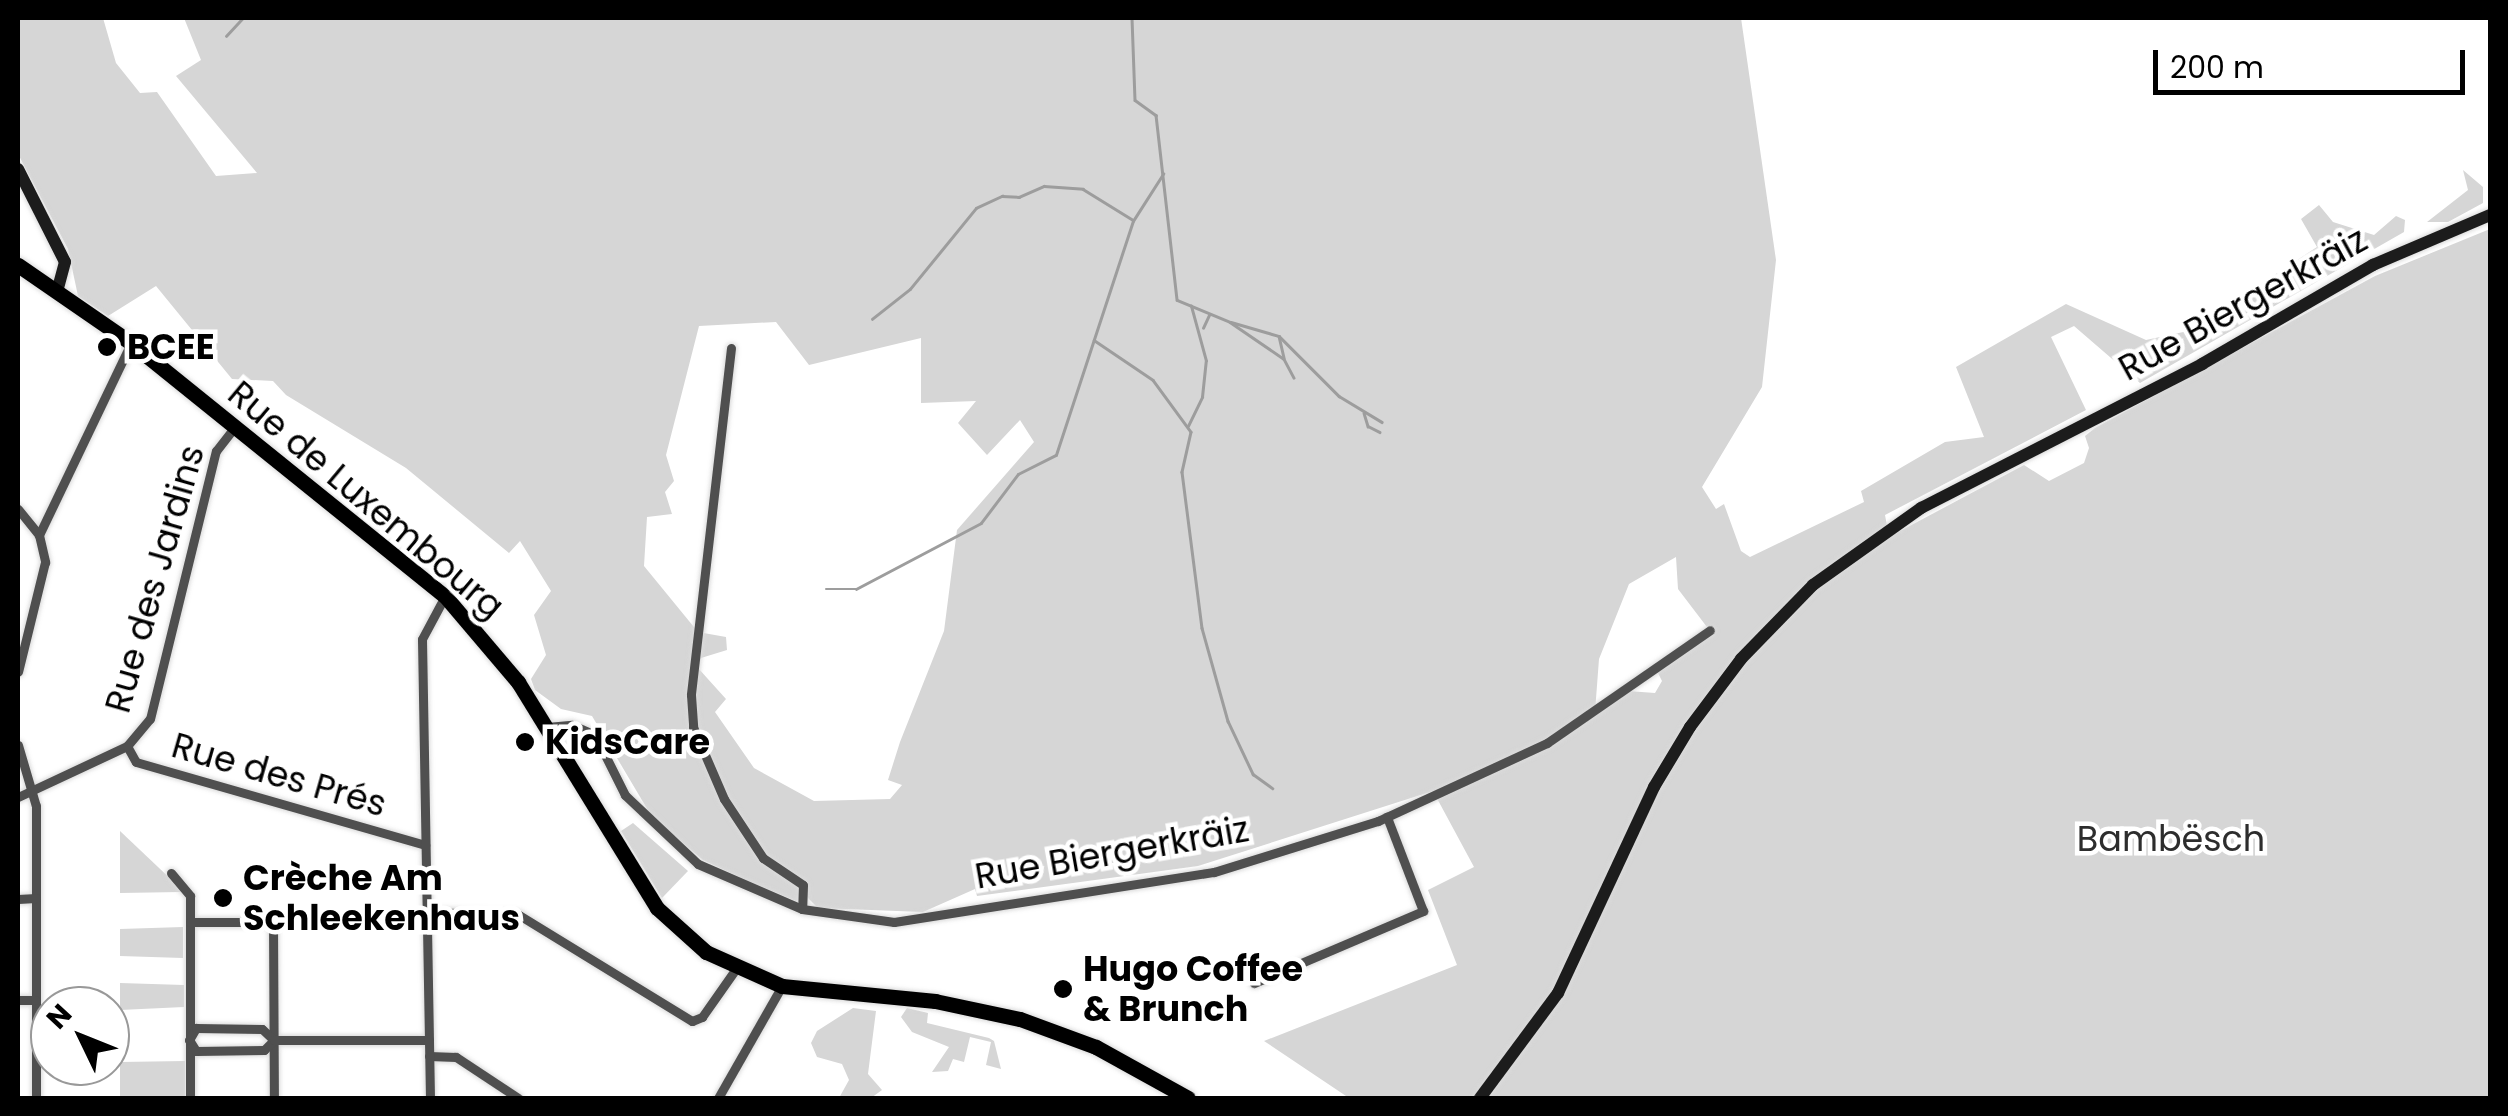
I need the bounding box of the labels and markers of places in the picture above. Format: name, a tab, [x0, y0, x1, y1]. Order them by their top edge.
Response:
place label: BCEE	[127, 326, 215, 368]
marker: BCEE	[96, 336, 118, 358]
place label: KidsCare	[545, 721, 710, 763]
marker: KidsCare	[514, 731, 536, 753]
place label: Crèche Am Schleekenhaus	[243, 857, 520, 939]
marker: Crèche Am Schleekenhaus	[212, 887, 234, 909]
place label: Hugo Coffee & Brunch	[1083, 948, 1303, 1030]
marker: Hugo Coffee & Brunch	[1052, 978, 1074, 1000]

